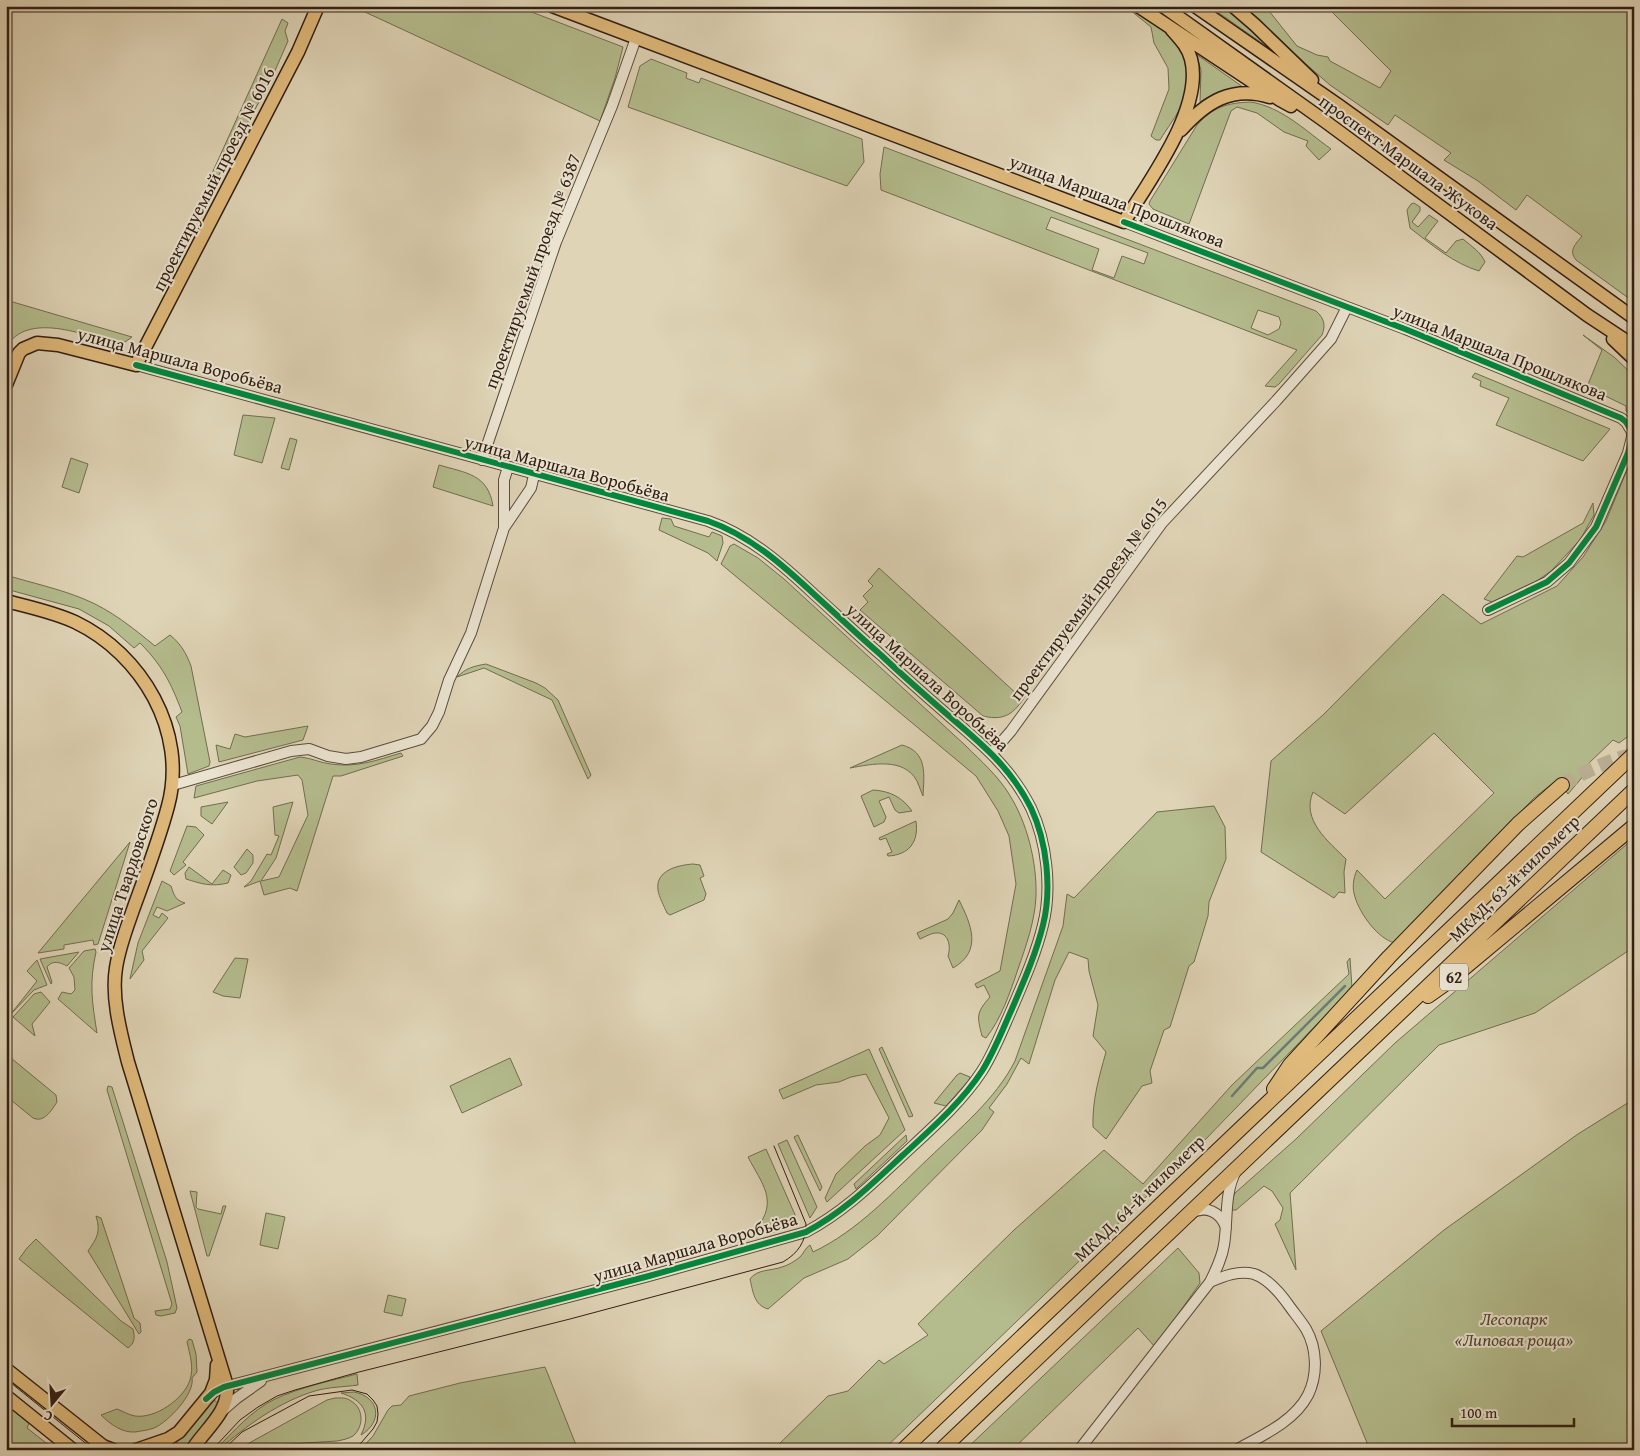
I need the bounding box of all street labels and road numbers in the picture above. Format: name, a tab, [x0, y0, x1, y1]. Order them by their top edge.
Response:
street label: проектируемый проезд № 6016	[145, 62, 281, 296]
street label: проспект Маршала Жукова	[1314, 88, 1505, 237]
street label: улица Маршала Прошлякова	[1004, 147, 1229, 255]
street label: проектируемый проезд № 6387	[477, 150, 587, 392]
street label: улица Маршала Прошлякова	[1388, 296, 1611, 408]
street label: улица Маршала Воробьёва	[73, 319, 286, 401]
street label: улица Маршала Воробьёва	[460, 427, 673, 509]
street label: проектируемый проезд № 6015	[1002, 492, 1174, 706]
street label: улица Маршала Воробьёва	[840, 596, 1016, 758]
street label: улица Твардовского	[89, 794, 165, 957]
street label: МКАД, 63-й километр	[1442, 808, 1586, 948]
road number: 62	[1440, 964, 1468, 990]
street label: МКАД, 64-й километр	[1067, 1128, 1211, 1268]
street label: улица Маршала Воробьёва	[589, 1205, 801, 1289]

